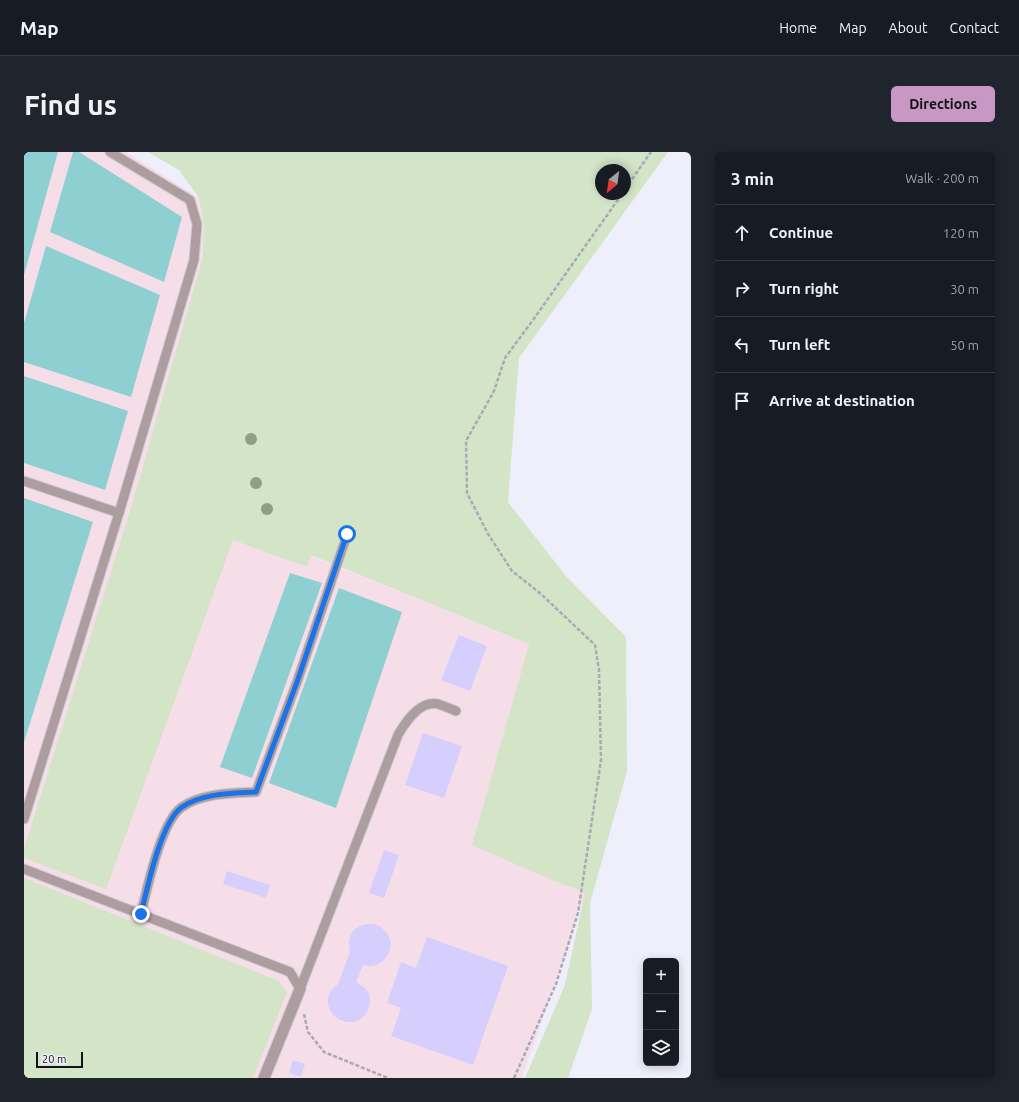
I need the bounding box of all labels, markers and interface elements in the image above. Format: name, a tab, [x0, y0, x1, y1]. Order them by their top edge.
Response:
text: Map	[20, 17, 59, 39]
text: Home	[779, 20, 817, 36]
text: Map	[839, 20, 867, 36]
text: About	[889, 20, 928, 36]
text: Contact	[950, 20, 999, 36]
button: Directions	[891, 86, 995, 122]
text: Find us	[24, 89, 117, 120]
north arrow	[595, 164, 631, 200]
text: 3 min	[731, 169, 774, 188]
text: Walk · 200 m	[905, 171, 979, 185]
icon: ahead	[731, 222, 753, 244]
text: Continue	[769, 224, 833, 241]
text: 120 m	[943, 226, 979, 240]
icon: right	[731, 278, 753, 300]
text: Turn right	[769, 280, 839, 297]
text: 30 m	[950, 282, 979, 296]
icon: left	[731, 334, 753, 356]
text: Turn left	[769, 336, 830, 353]
text: 50 m	[950, 338, 979, 352]
icon: arrive	[731, 390, 753, 412]
text: Arrive at destination	[769, 392, 915, 409]
route start	[338, 525, 356, 543]
route end	[132, 905, 150, 923]
map controls	[643, 958, 679, 1066]
button: +	[643, 958, 679, 994]
button: −	[643, 994, 679, 1030]
button: layers	[643, 1030, 679, 1066]
scale bar	[36, 1050, 83, 1069]
text: 20 m	[42, 1053, 66, 1065]

